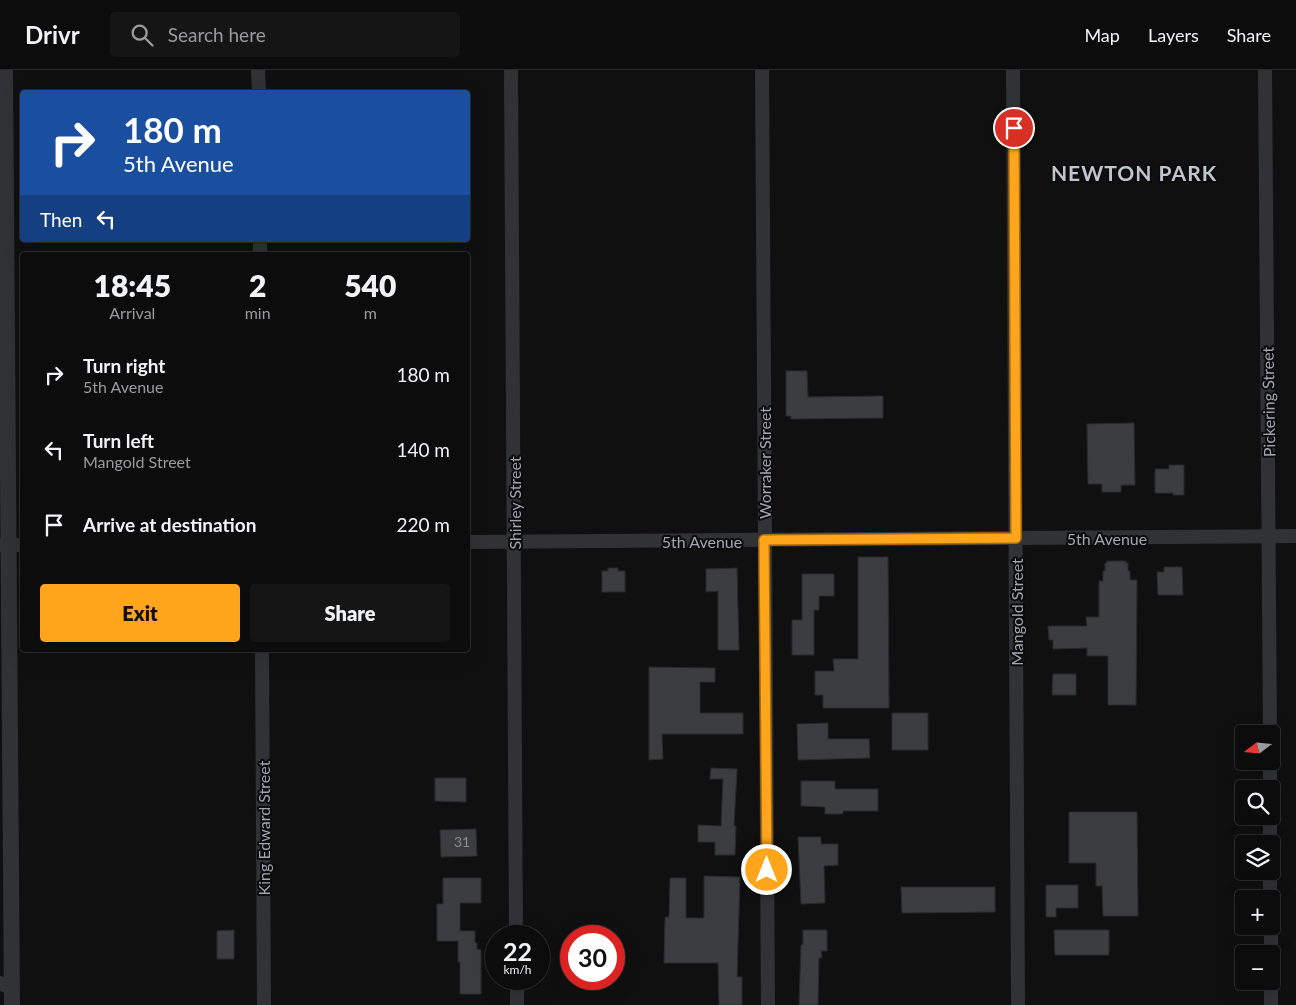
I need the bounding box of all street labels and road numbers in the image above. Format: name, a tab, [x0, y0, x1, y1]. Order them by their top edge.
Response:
street label: Pickering Street	[1258, 346, 1278, 457]
street label: Worraker Street	[755, 407, 774, 519]
street label: Shirley Street	[505, 456, 524, 550]
street label: 5th Avenue	[1067, 529, 1147, 548]
street label: 5th Avenue	[662, 532, 742, 551]
street label: Mangold Street	[1007, 558, 1026, 666]
street label: King Edward Street	[254, 760, 273, 895]

